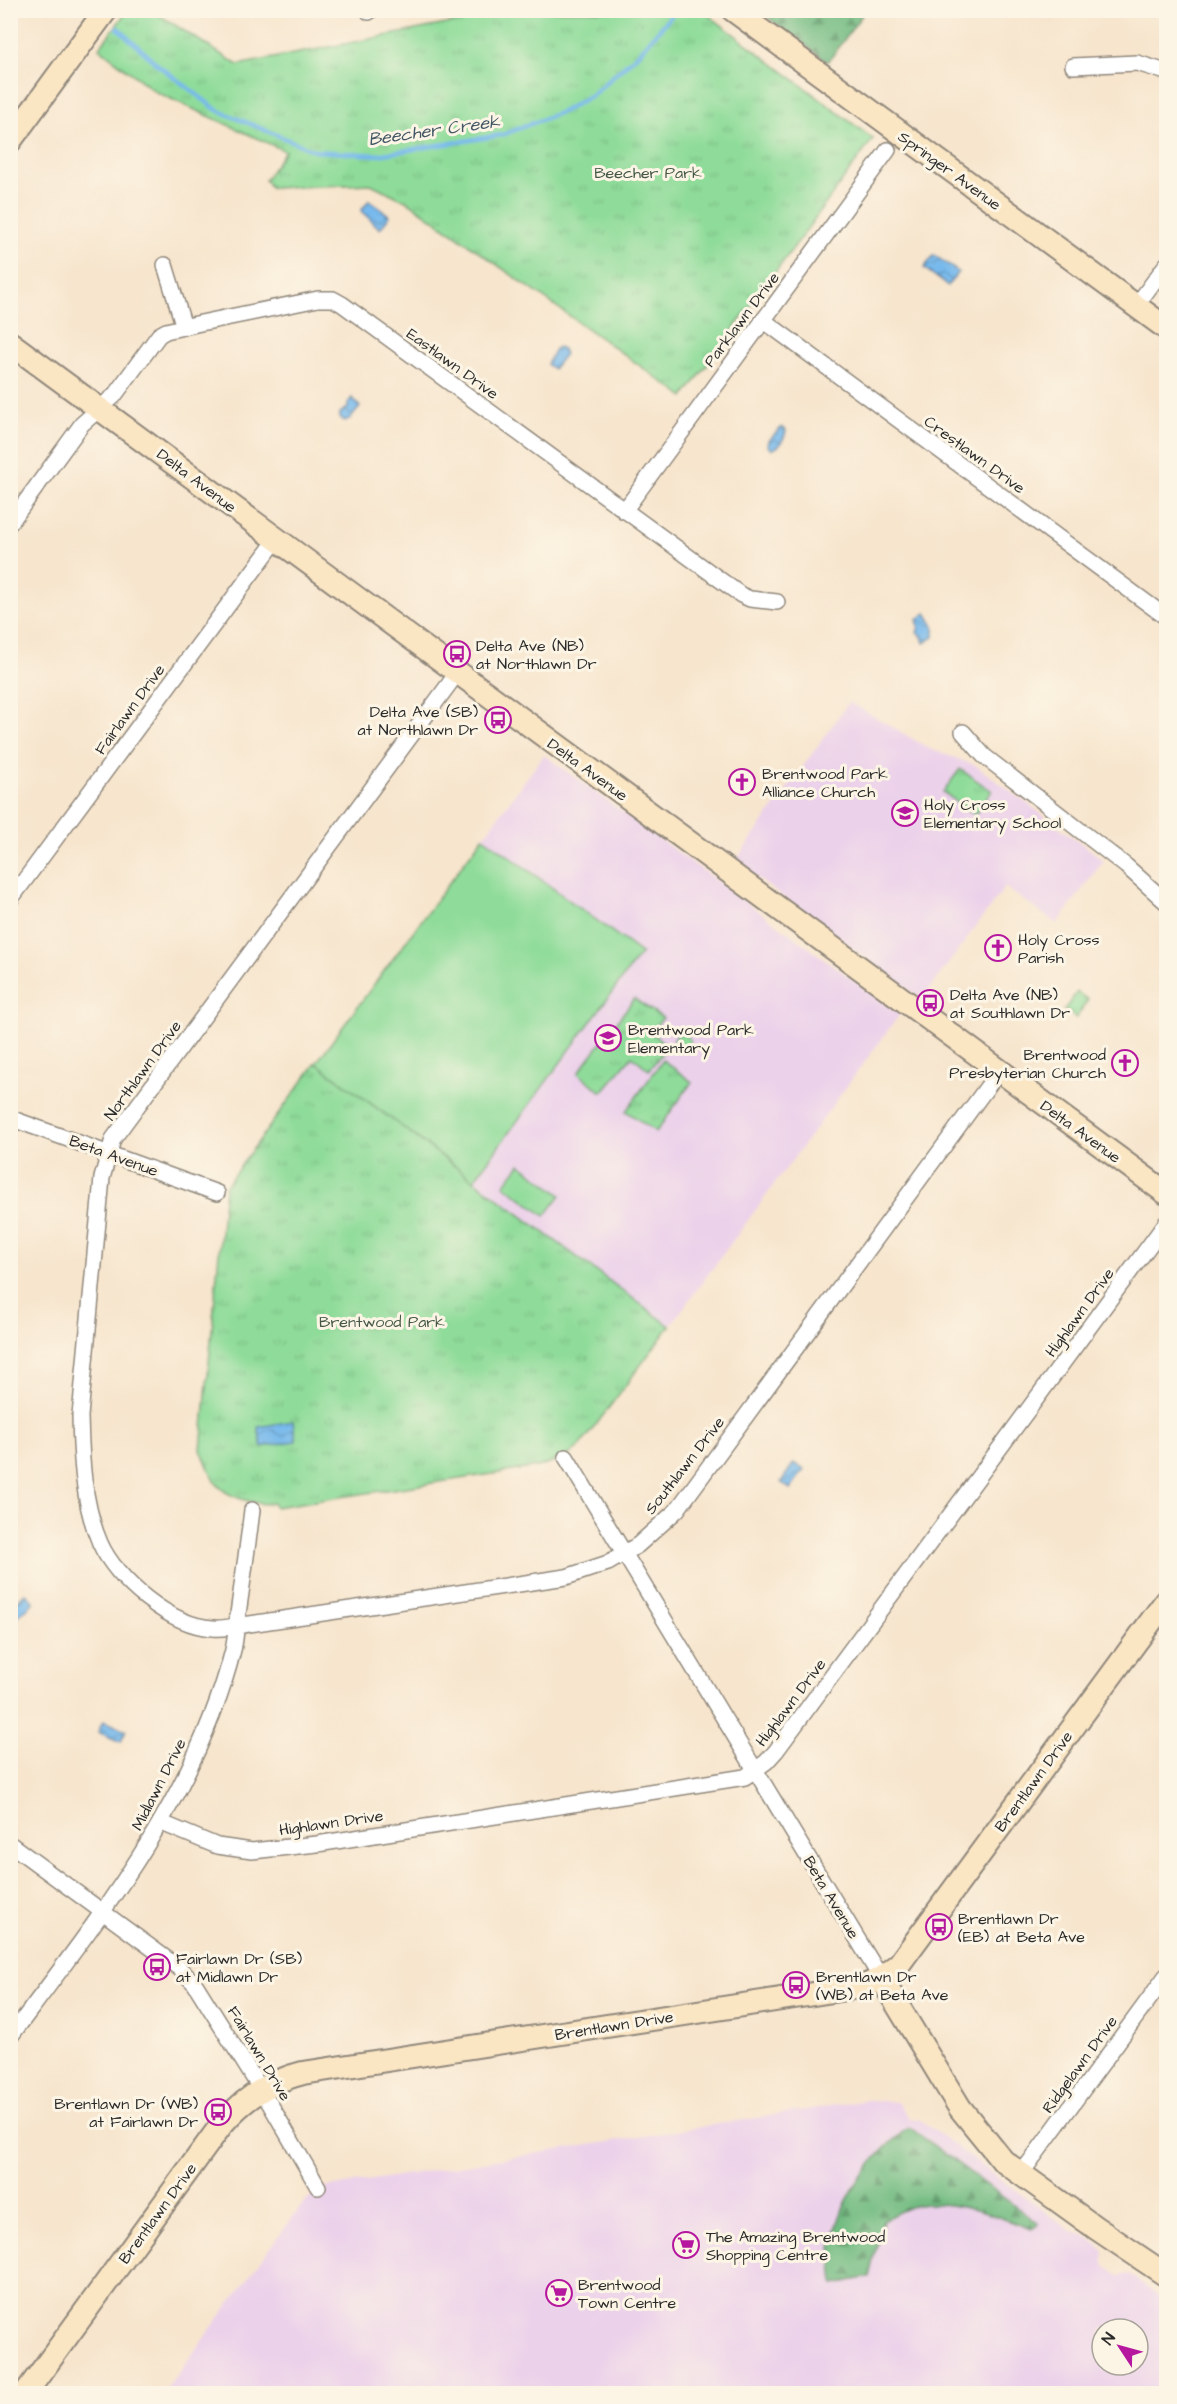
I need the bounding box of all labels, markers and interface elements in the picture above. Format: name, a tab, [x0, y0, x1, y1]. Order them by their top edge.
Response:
water label: Beecher Creek	[367, 109, 502, 152]
street label: Springer Avenue	[893, 126, 1006, 217]
park label: Beecher Park	[594, 162, 702, 184]
street label: Parklawn Drive	[699, 267, 785, 372]
street label: Eastlawn Drive	[402, 323, 503, 405]
street label: Crestlawn Drive	[919, 411, 1030, 499]
street label: Delta Avenue	[152, 444, 241, 518]
place label: Delta Ave (NB) at Northlawn Dr	[476, 635, 597, 675]
bus stop icon: Delta Ave (NB) at Northlawn Dr	[442, 639, 472, 669]
street label: Fairlawn Drive	[89, 660, 170, 759]
place label: Delta Ave (SB) at Northlawn Dr	[358, 701, 478, 741]
bus stop icon: Delta Ave (SB) at Northlawn Dr	[483, 705, 513, 735]
street label: Delta Avenue	[543, 733, 632, 807]
place label: Brentwood Park Alliance Church	[762, 763, 888, 803]
church icon: Brentwood Park Alliance Church	[727, 767, 757, 797]
place label: Holy Cross Elementary School	[924, 794, 1061, 835]
school or university icon: Holy Cross Elementary School	[890, 798, 920, 828]
place label: Holy Cross Parish	[1018, 929, 1100, 969]
church icon: Holy Cross Parish	[983, 933, 1013, 963]
place label: Delta Ave (NB) at Southlawn Dr	[950, 984, 1070, 1024]
bus stop icon: Delta Ave (NB) at Southlawn Dr	[915, 988, 945, 1018]
street label: Northlawn Drive	[99, 1016, 187, 1125]
place label: Brentwood Park Elementary	[628, 1019, 754, 1060]
school or university icon: Brentwood Park Elementary	[593, 1023, 623, 1053]
place label: Brentwood Presbyterian Church	[949, 1044, 1106, 1085]
church icon: Brentwood Presbyterian Church	[1110, 1048, 1140, 1078]
street label: Delta Avenue	[1036, 1095, 1125, 1169]
street label: Beta Avenue	[66, 1130, 161, 1182]
street label: Highlawn Drive	[1040, 1263, 1121, 1362]
park label: Brentwood Park	[319, 1311, 445, 1333]
street label: Southlawn Drive	[640, 1412, 730, 1519]
street label: Highlawn Drive	[750, 1654, 832, 1752]
street label: Brentlawn Drive	[990, 1726, 1078, 1837]
street label: Midlawn Drive	[126, 1734, 192, 1834]
street label: Highlawn Drive	[278, 1805, 385, 1842]
street label: Beta Avenue	[798, 1852, 865, 1943]
place label: Brentlawn Dr (EB) at Beta Ave	[958, 1908, 1085, 1948]
bus stop icon: Brentlawn Dr (EB) at Beta Ave	[924, 1912, 954, 1942]
place label: Fairlawn Dr (SB) at Midlawn Dr	[176, 1948, 303, 1988]
bus stop icon: Fairlawn Dr (SB) at Midlawn Dr	[142, 1952, 172, 1982]
place label: Brentlawn Dr (WB) at Beta Ave	[816, 1966, 949, 2006]
bus stop icon: Brentlawn Dr (WB) at Beta Ave	[781, 1970, 811, 2000]
street label: Fairlawn Drive	[222, 2002, 296, 2105]
street label: Brentlawn Drive	[553, 2006, 675, 2046]
street label: Ridgelawn Drive	[1037, 2011, 1124, 2118]
place label: Brentlawn Dr (WB) at Fairlawn Dr	[54, 2093, 198, 2133]
bus stop icon: Brentlawn Dr (WB) at Fairlawn Dr	[203, 2097, 233, 2127]
street label: Brentlawn Drive	[114, 2158, 202, 2269]
place label: The Amazing Brentwood Shopping Centre	[706, 2226, 885, 2267]
supermarket icon: The Amazing Brentwood Shopping Centre	[671, 2230, 701, 2260]
place label: Brentwood Town Centre	[578, 2274, 677, 2314]
supermarket icon: Brentwood Town Centre	[544, 2278, 574, 2308]
north arrow	[1090, 2317, 1150, 2377]
text: N	[1097, 2328, 1121, 2349]

